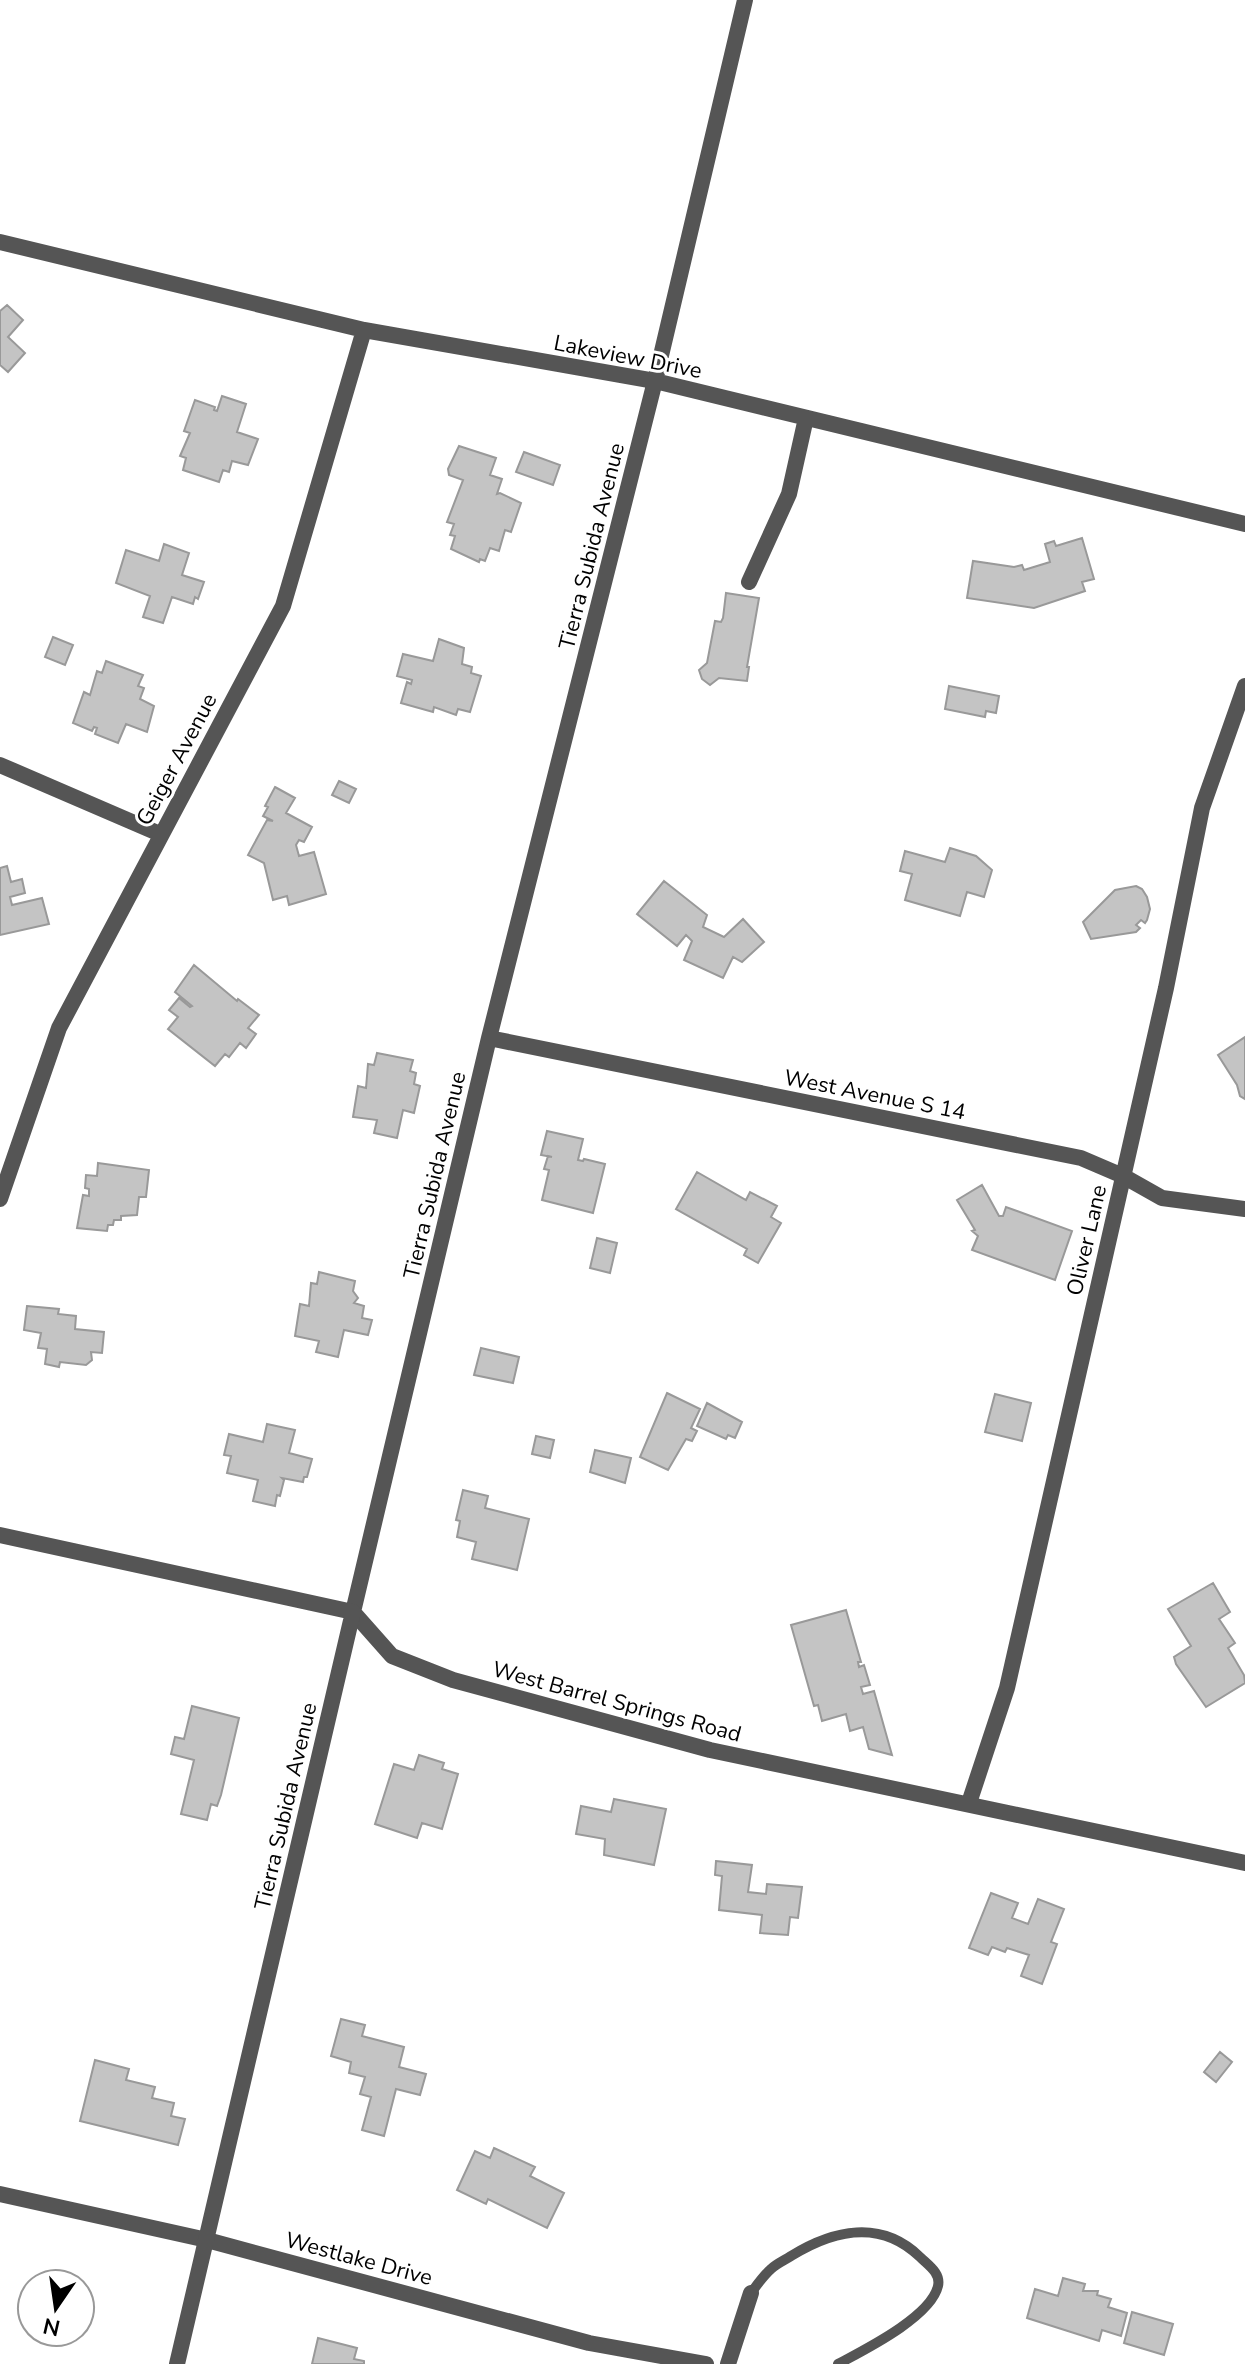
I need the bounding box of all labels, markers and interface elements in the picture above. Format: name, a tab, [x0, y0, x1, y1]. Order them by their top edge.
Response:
street label: Lakeview Drive	[551, 328, 704, 386]
street label: Tierra Subida Avenue	[552, 440, 632, 653]
street label: Geiger Avenue	[129, 688, 224, 831]
street label: West Avenue S 14	[781, 1063, 968, 1127]
street label: Tierra Subida Avenue	[397, 1069, 473, 1282]
street label: Oliver Lane	[1060, 1182, 1114, 1299]
street label: West Barrel Springs Road	[489, 1654, 745, 1750]
street label: Tierra Subida Avenue	[248, 1700, 324, 1913]
street label: Westlake Drive	[282, 2225, 436, 2293]
north arrow	[16, 2268, 96, 2348]
text: N	[40, 2310, 63, 2343]

